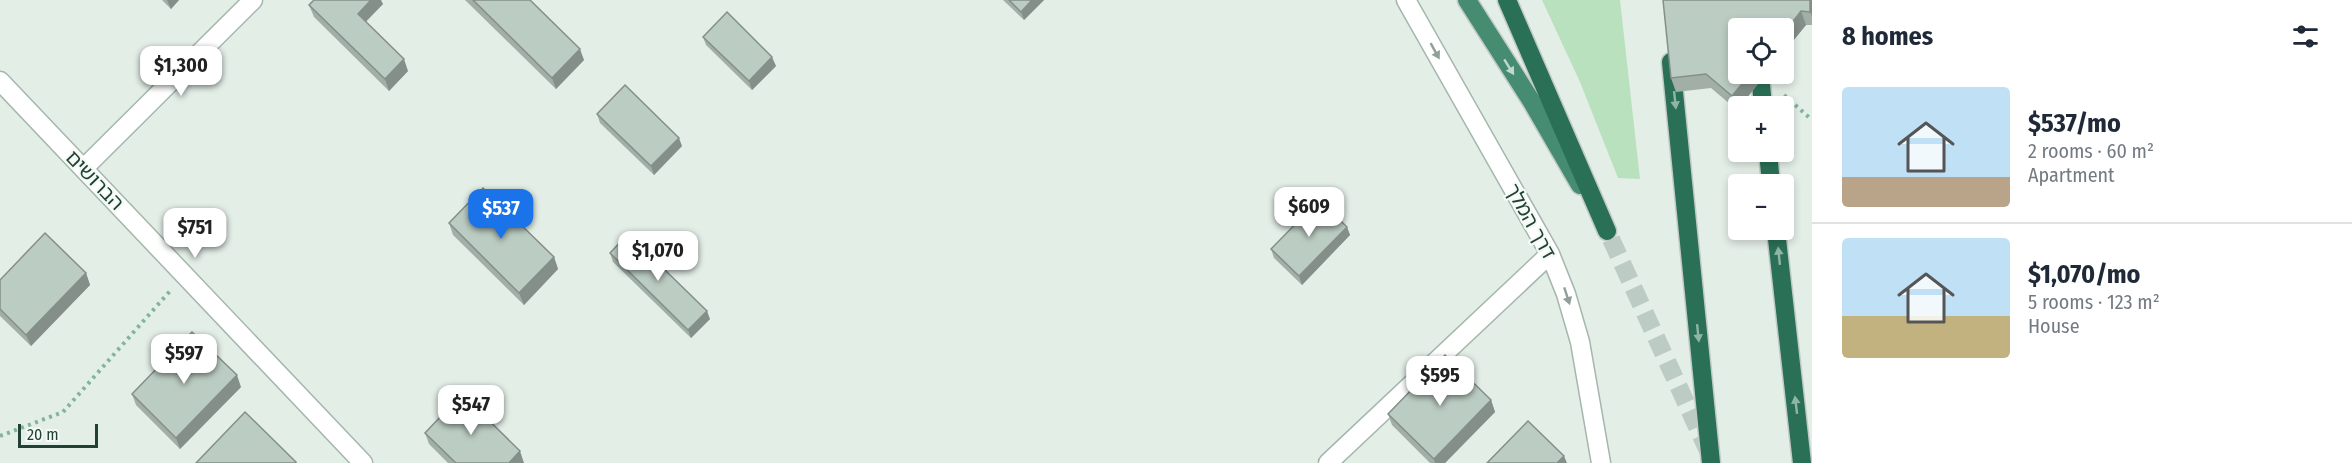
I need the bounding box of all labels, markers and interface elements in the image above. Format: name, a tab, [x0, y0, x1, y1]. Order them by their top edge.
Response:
map controls	[1728, 18, 1794, 240]
button: locate	[1728, 18, 1794, 84]
icon: filters	[2289, 20, 2322, 53]
text: 8 homes	[1842, 21, 1933, 52]
one-way arrow	[1430, 43, 1441, 59]
pin: $1,300	[132, 46, 230, 97]
text: $1,300	[154, 53, 208, 77]
one-way arrow	[1504, 59, 1515, 75]
one-way arrow	[1670, 91, 1680, 110]
button: +	[1728, 96, 1794, 162]
text: $537/mo	[2028, 108, 2121, 139]
icon: home	[1890, 111, 1962, 183]
text: 2 rooms · 60 m²	[2028, 139, 2154, 163]
street label: הברושים	[61, 145, 129, 215]
text: Apartment	[2028, 163, 2115, 187]
button: −	[1728, 174, 1794, 240]
street label: דרך המלך	[1501, 179, 1562, 263]
pin: $609	[1273, 187, 1345, 238]
pin: $537	[465, 189, 537, 240]
text: $609	[1288, 194, 1330, 218]
text: $537	[482, 196, 520, 220]
pin: $751	[159, 208, 231, 259]
text: $751	[177, 215, 213, 239]
pin: $1,070	[609, 231, 707, 282]
text: $1,070	[632, 238, 684, 262]
one-way arrow	[1774, 247, 1784, 266]
text: $1,070/mo	[2028, 259, 2140, 290]
icon: home	[1890, 262, 1962, 334]
one-way arrow	[1562, 288, 1572, 306]
text: 5 rooms · 123 m²	[2028, 290, 2160, 314]
text: House	[2028, 314, 2080, 338]
one-way arrow	[1693, 324, 1703, 343]
pin: $597	[148, 334, 220, 385]
text: $597	[165, 341, 203, 365]
pin: $595	[1404, 356, 1476, 407]
text: $595	[1420, 363, 1460, 387]
pin: $547	[435, 385, 507, 436]
text: $547	[452, 392, 490, 416]
one-way arrow	[1791, 395, 1800, 414]
scale bar	[18, 421, 98, 448]
text: 20 m	[27, 425, 58, 444]

